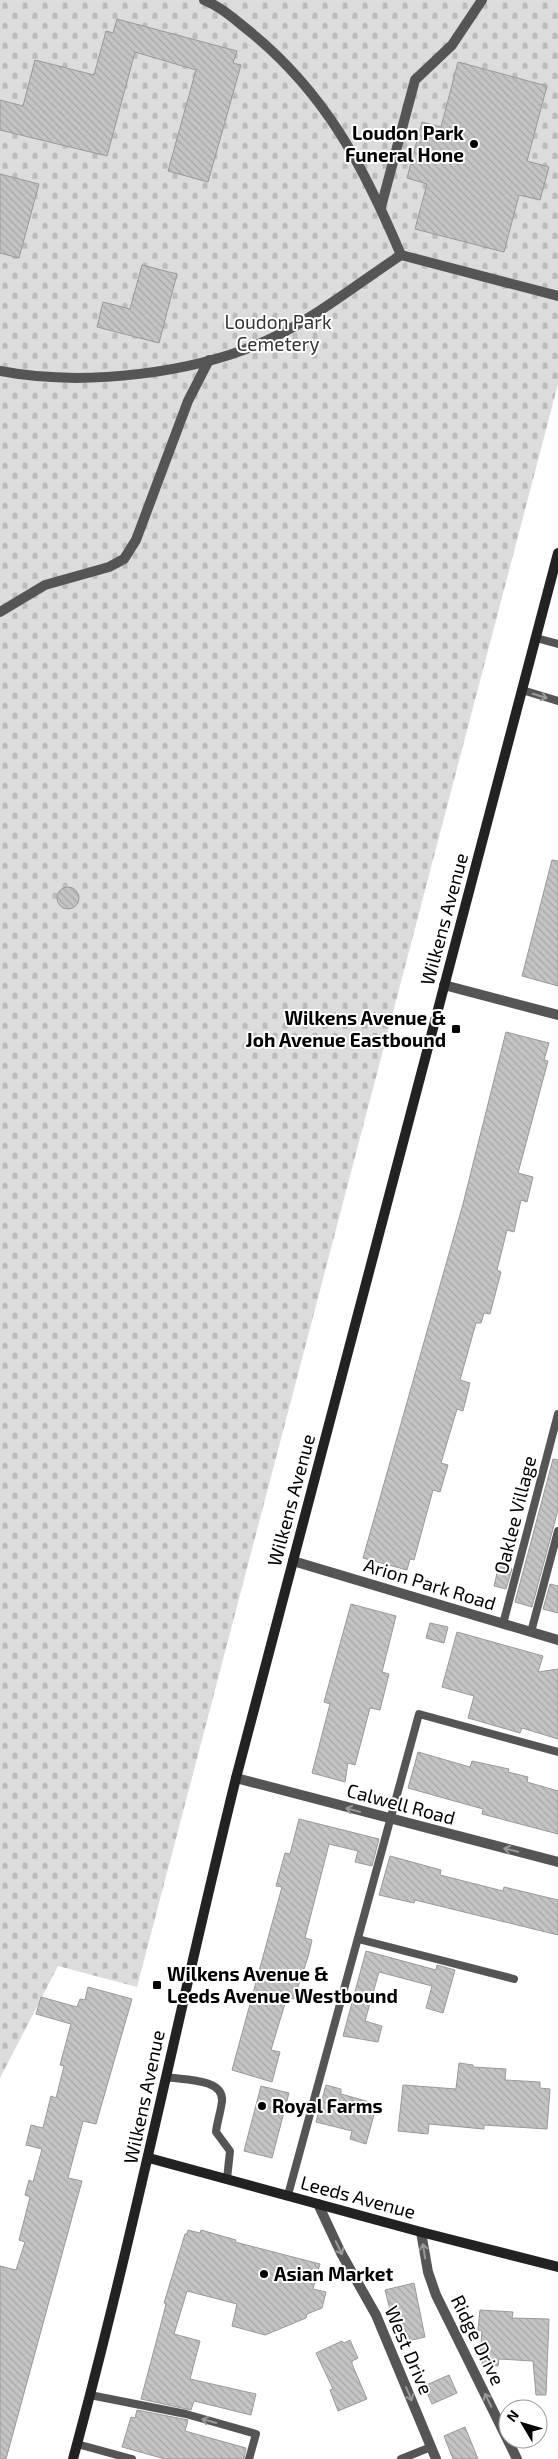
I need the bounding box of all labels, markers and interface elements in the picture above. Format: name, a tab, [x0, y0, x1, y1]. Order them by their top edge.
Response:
place label: Loudon Park Funeral Hone	[345, 121, 464, 166]
marker: Loudon Park Funeral Hone	[468, 138, 480, 150]
park label: Loudon Park Cemetery	[224, 310, 332, 355]
one-way arrow	[532, 691, 548, 701]
street label: Wilkens Avenue	[415, 850, 472, 988]
place label: Wilkens Avenue & Joh Avenue Eastbound	[246, 1006, 446, 1051]
marker: Wilkens Avenue & Joh Avenue Eastbound	[450, 1023, 462, 1035]
street label: Wilkens Avenue	[262, 1431, 319, 1569]
street label: Oaklee Village	[489, 1453, 540, 1577]
street label: Arion Park Road	[361, 1553, 499, 1615]
street label: Calwell Road	[344, 1778, 458, 1829]
one-way arrow	[346, 1804, 362, 1814]
one-way arrow	[503, 1845, 519, 1854]
place label: Wilkens Avenue & Leeds Avenue Westbound	[167, 1962, 398, 2007]
marker: Wilkens Avenue & Leeds Avenue Westbound	[151, 1979, 163, 1991]
street label: Wilkens Avenue	[118, 2028, 169, 2166]
place label: Royal Farms	[272, 2094, 383, 2118]
marker: Royal Farms	[256, 2100, 268, 2112]
street label: Leeds Avenue	[298, 2170, 418, 2223]
one-way arrow	[335, 2240, 344, 2255]
one-way arrow	[419, 2243, 429, 2259]
place label: Asian Market	[274, 2262, 393, 2285]
marker: Asian Market	[258, 2268, 270, 2280]
street label: Ridge Drive	[447, 2291, 510, 2389]
street label: West Drive	[380, 2302, 438, 2398]
one-way arrow	[405, 2386, 415, 2401]
one-way arrow	[483, 2392, 493, 2407]
north arrow	[498, 2399, 548, 2449]
text: N	[503, 2406, 522, 2425]
one-way arrow	[202, 2415, 218, 2425]

